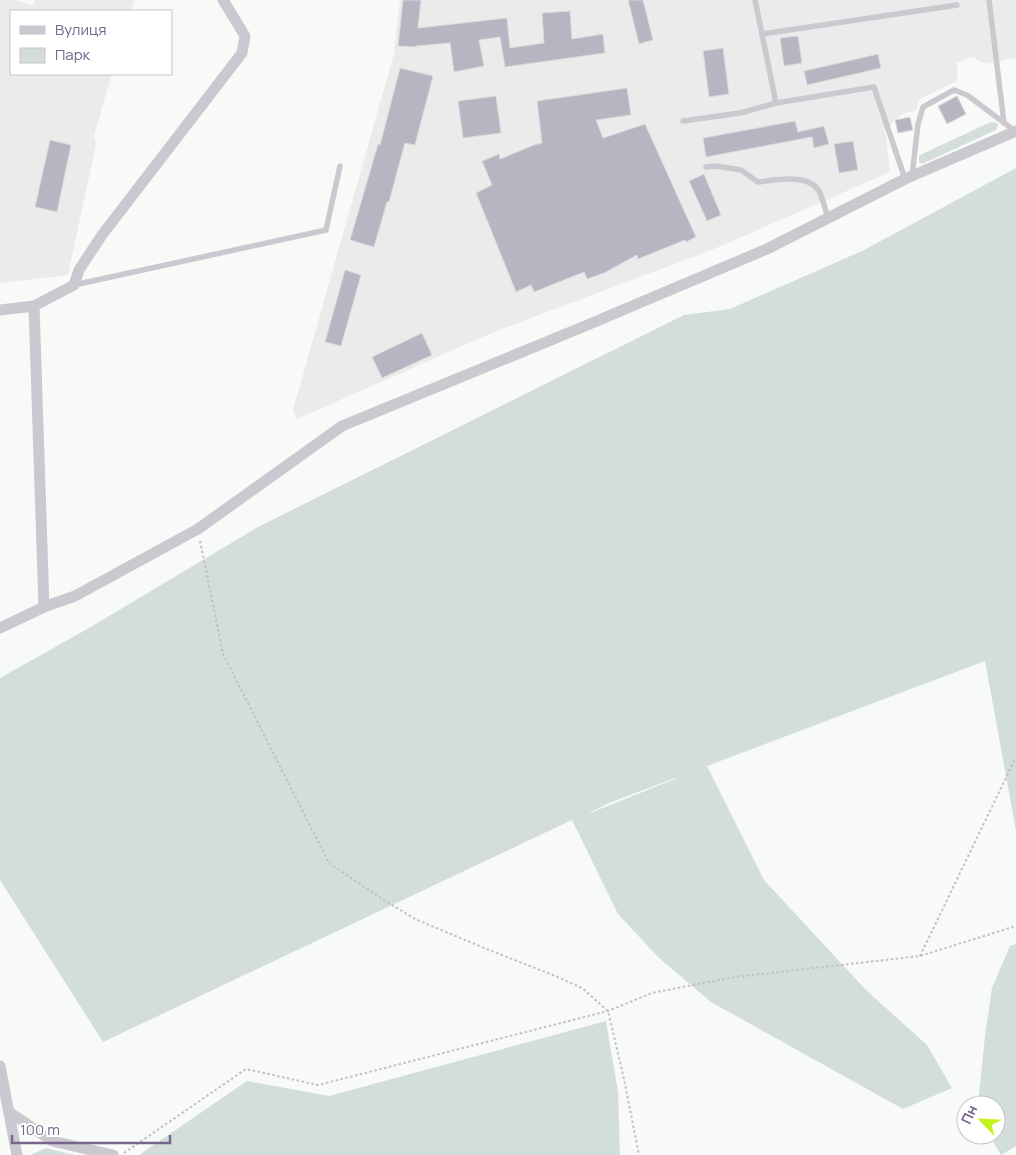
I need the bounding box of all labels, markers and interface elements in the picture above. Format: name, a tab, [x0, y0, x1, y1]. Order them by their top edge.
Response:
legend	[10, 10, 172, 75]
text: Вулиця	[55, 19, 107, 40]
text: Парк	[55, 44, 91, 65]
north arrow	[956, 1095, 1006, 1145]
text: Пн	[956, 1102, 981, 1127]
scale bar	[12, 1112, 170, 1144]
text: 100 m	[20, 1119, 60, 1140]

